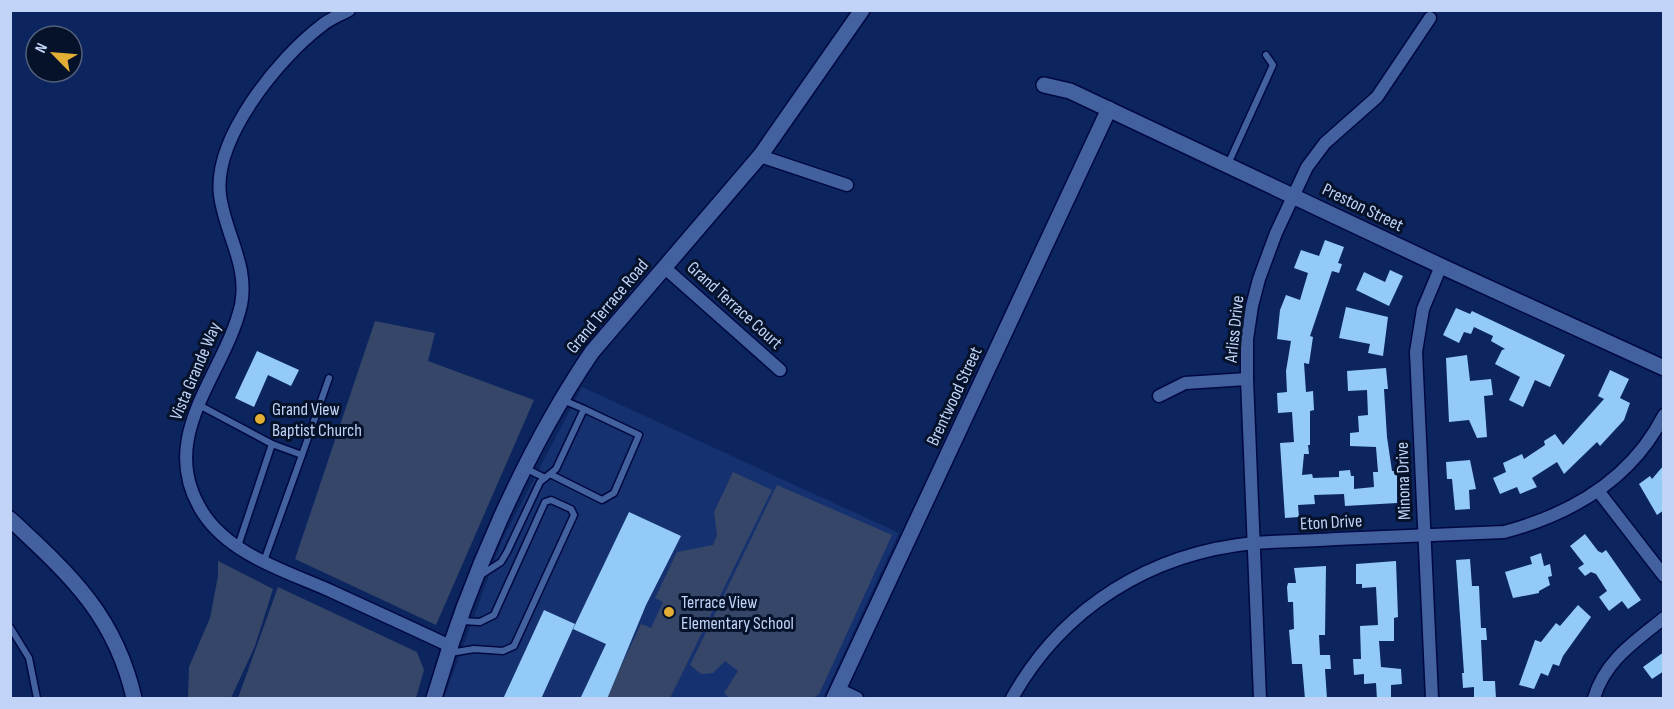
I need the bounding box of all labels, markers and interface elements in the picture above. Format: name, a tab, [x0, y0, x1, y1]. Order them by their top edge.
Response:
north arrow	[24, 24, 84, 84]
text: N	[31, 40, 52, 56]
street label: Preston Street	[1319, 179, 1407, 236]
street label: Grand Terrace Road	[562, 255, 653, 358]
street label: Grand Terrace Court	[683, 257, 787, 354]
street label: Arliss Drive	[1220, 294, 1248, 365]
street label: Vista Grande Way	[165, 319, 226, 423]
street label: Brentwood Street	[922, 343, 987, 449]
place label: Grand View Baptist Church	[272, 399, 362, 441]
marker: Grand View Baptist Church	[253, 412, 267, 426]
street label: Minona Drive	[1392, 442, 1415, 520]
street label: Eton Drive	[1299, 510, 1363, 535]
place label: Terrace View Elementary School	[681, 592, 794, 634]
marker: Terrace View Elementary School	[662, 605, 676, 619]

